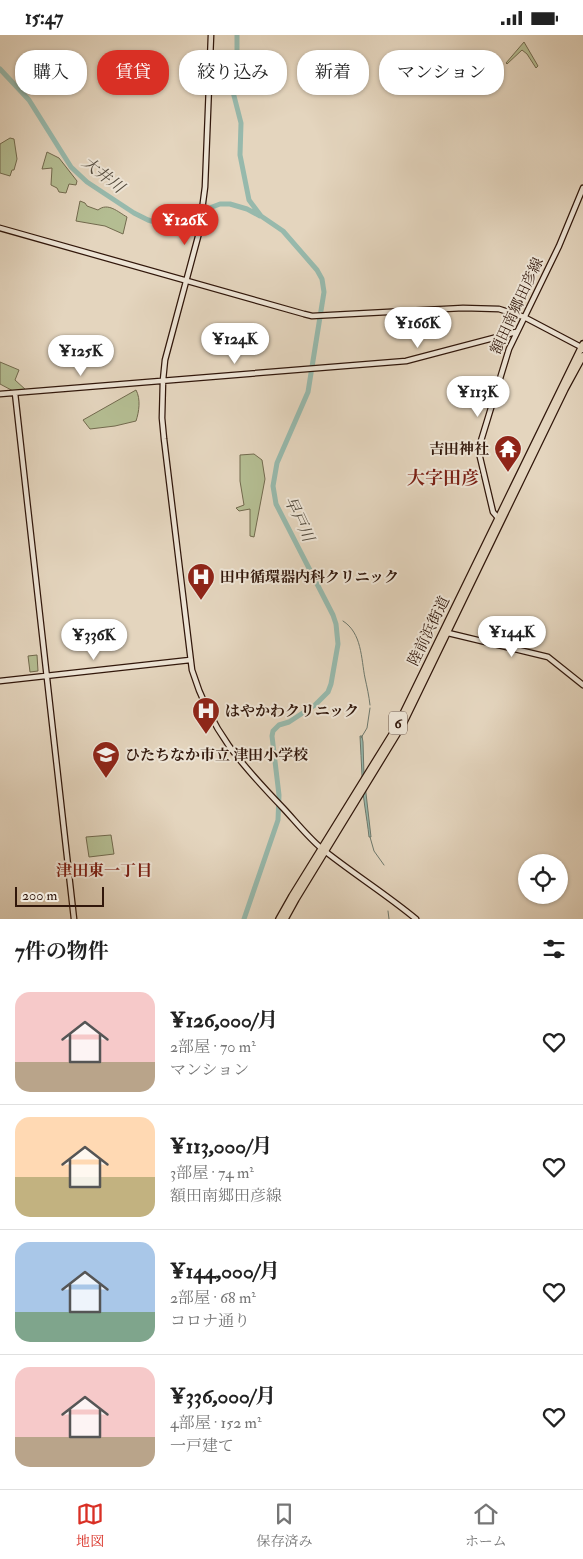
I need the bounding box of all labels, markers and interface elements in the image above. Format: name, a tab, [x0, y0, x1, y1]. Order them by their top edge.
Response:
text: 15:47	[25, 6, 63, 30]
chip: 購入	[15, 50, 87, 95]
chip: 賃貸	[97, 50, 169, 95]
chip: 絞り込み	[179, 50, 287, 95]
chip: 新着	[297, 50, 369, 95]
chip: マンション	[379, 50, 504, 95]
water label: 大井川	[78, 152, 130, 199]
pin: ¥126K	[150, 203, 220, 246]
text: ¥126K	[162, 210, 208, 230]
street label: 額田南郷田彦線	[486, 254, 548, 358]
pin: ¥166K	[383, 307, 453, 349]
text: ¥166K	[396, 313, 440, 333]
pin: ¥124K	[200, 323, 270, 365]
text: ¥124K	[212, 329, 258, 349]
pin: ¥125K	[46, 335, 116, 377]
text: ¥125K	[59, 341, 103, 361]
pin: ¥113K	[443, 375, 513, 418]
text: ¥113K	[458, 382, 498, 402]
temple icon: 吉田神社	[493, 434, 523, 473]
place label: 吉田神社	[429, 440, 489, 459]
district label: 大字田彦	[407, 467, 479, 490]
water label: 早戸川	[280, 493, 319, 547]
hospital icon: 田中循環器内科クリニック	[186, 562, 216, 601]
place label: 田中循環器内科クリニック	[220, 568, 399, 587]
street label: 陸前浜街道	[404, 593, 454, 669]
pin: ¥144K	[477, 615, 547, 658]
pin: ¥336K	[59, 619, 129, 661]
text: ¥144K	[489, 622, 535, 642]
text: ¥336K	[72, 625, 116, 645]
hospital icon: はやかわクリニック	[191, 696, 221, 735]
place label: はやかわクリニック	[225, 702, 359, 721]
road number: 6	[389, 711, 407, 735]
school or university icon: ひたちなか市立 津田小学校	[91, 740, 121, 779]
place label: ひたちなか市立 津田小学校	[125, 746, 308, 765]
map controls	[518, 854, 568, 904]
button: locate	[518, 854, 568, 904]
district label: 津田東一丁目	[56, 861, 152, 881]
scale bar	[15, 884, 104, 907]
text: 200 m	[22, 887, 57, 904]
icon: filters	[540, 935, 568, 963]
text: 7件の物件	[15, 938, 109, 965]
text: ¥126,000/月	[170, 1007, 278, 1034]
icon: home	[55, 1012, 115, 1072]
icon: heart	[540, 1028, 568, 1056]
text: 2部屋 · 70 m²	[170, 1037, 256, 1057]
text: マンション	[170, 1060, 249, 1080]
text: ¥113,000/月	[170, 1133, 273, 1160]
icon: home	[55, 1137, 115, 1197]
icon: heart	[540, 1153, 568, 1181]
text: 3部屋 · 74 m²	[170, 1163, 254, 1183]
text: 額田南郷田彦線	[170, 1186, 282, 1206]
text: ¥144,000/月	[170, 1258, 280, 1285]
icon: home	[55, 1262, 115, 1322]
icon: heart	[540, 1278, 568, 1306]
text: 2部屋 · 68 m²	[170, 1288, 256, 1308]
text: コロナ通り	[170, 1311, 250, 1331]
text: ¥336,000/月	[170, 1383, 276, 1410]
icon: home	[55, 1387, 115, 1447]
icon: heart	[540, 1403, 568, 1431]
text: 4部屋 · 152 m²	[170, 1413, 262, 1433]
text: 一戸建て	[170, 1436, 234, 1456]
tab: 地図	[76, 1500, 104, 1550]
tab: 保存済み	[256, 1500, 312, 1550]
tab: ホーム	[465, 1500, 507, 1550]

